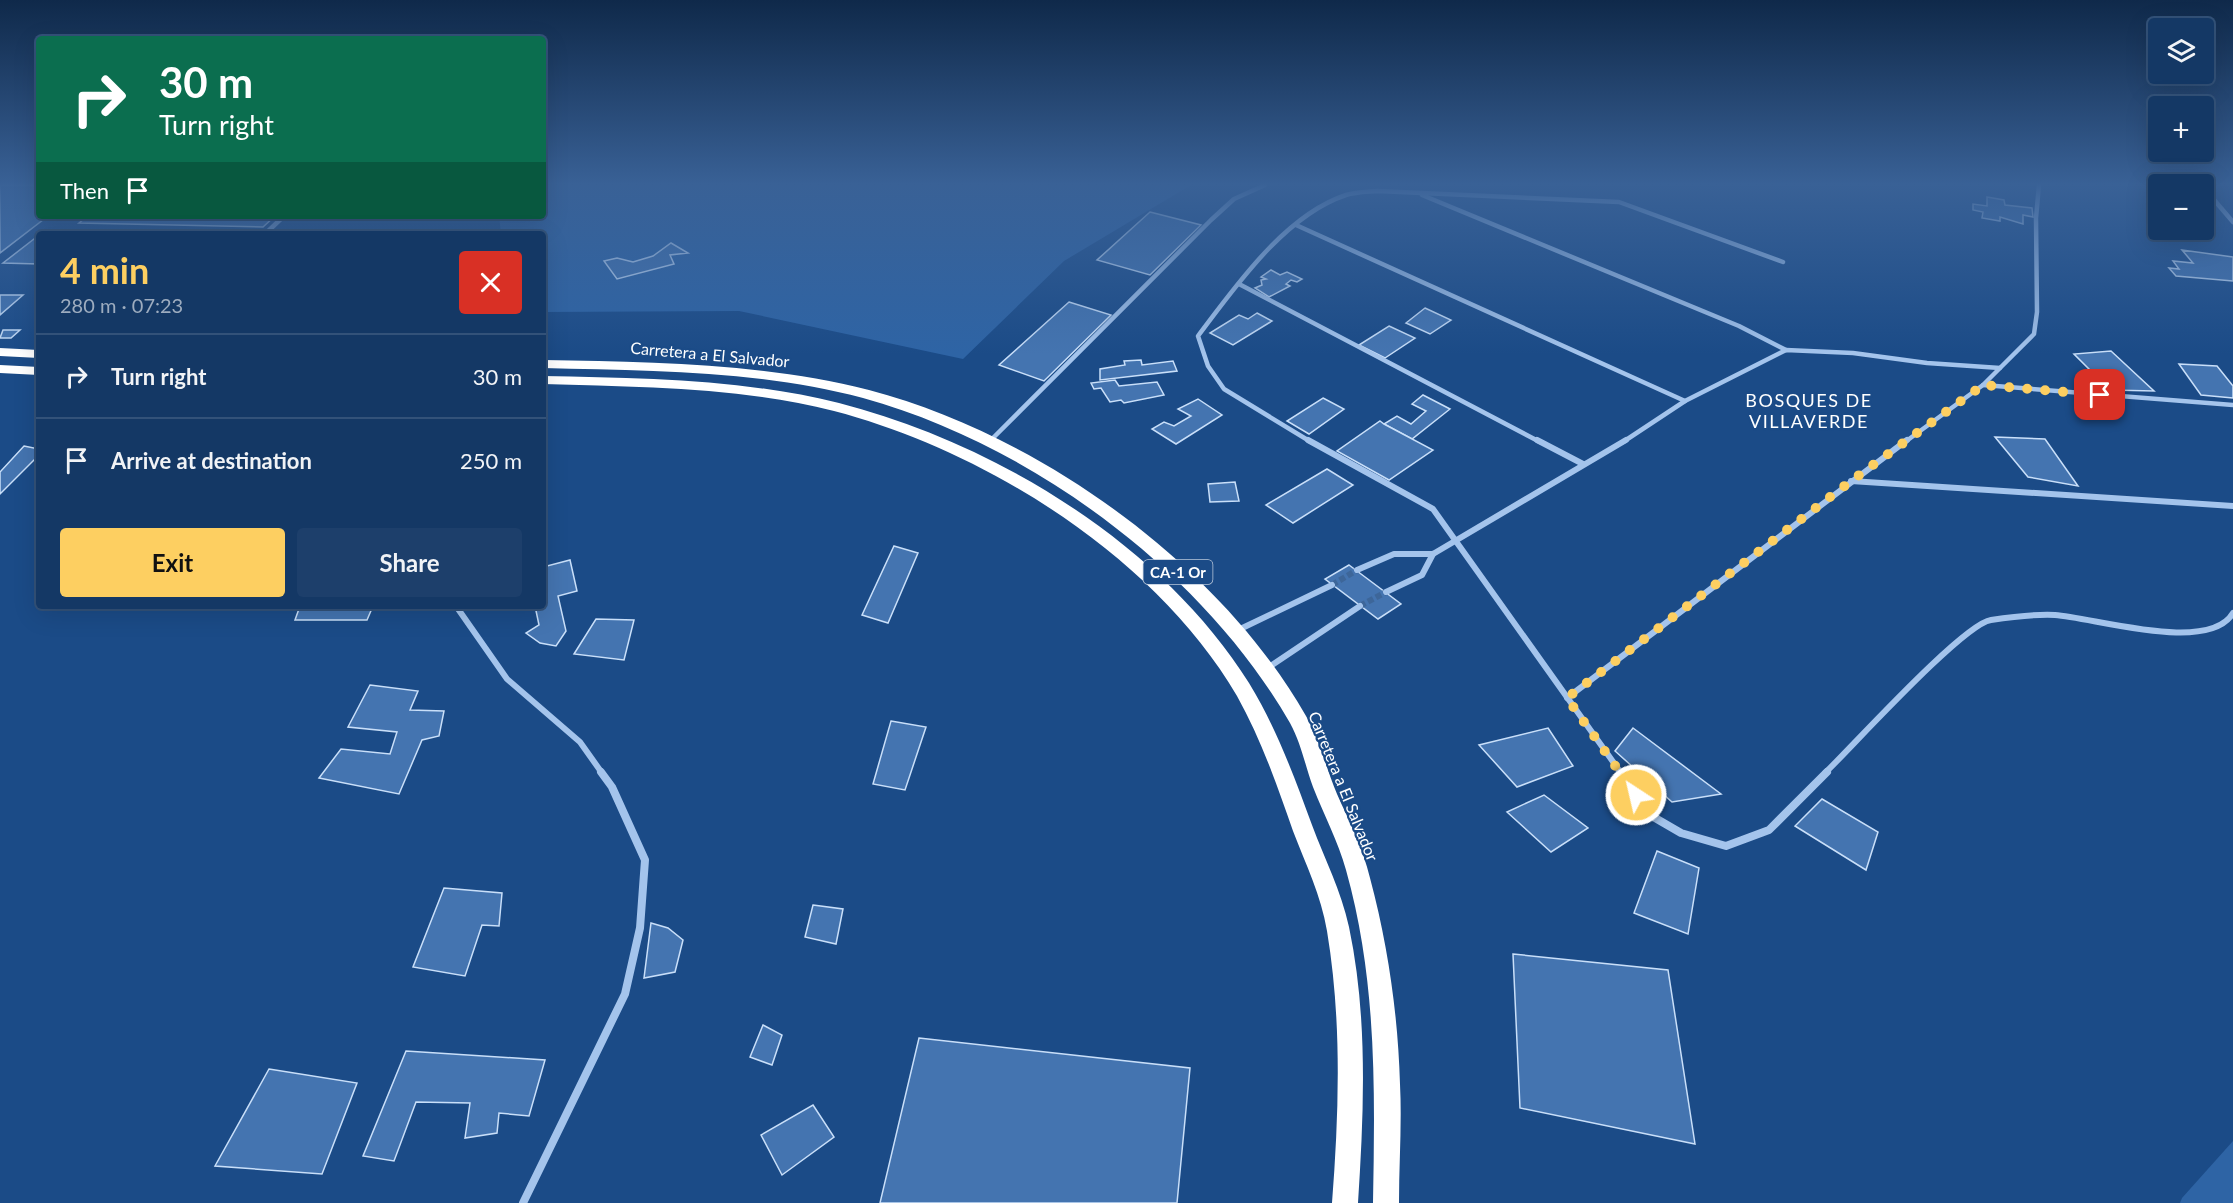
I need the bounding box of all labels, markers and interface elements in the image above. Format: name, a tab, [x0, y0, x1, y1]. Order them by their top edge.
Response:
map controls	[2148, 18, 2214, 240]
button: layers	[2148, 18, 2214, 84]
text: 30 m	[159, 57, 253, 107]
icon: right	[60, 60, 138, 138]
button: +	[2148, 96, 2214, 162]
text: Turn right	[159, 108, 274, 141]
icon: arrive	[121, 174, 154, 207]
button: −	[2148, 174, 2214, 240]
text: Then	[60, 177, 109, 204]
text: 4 min	[60, 248, 149, 292]
button: close	[459, 251, 522, 314]
text: 280 m · 07:23	[60, 293, 183, 317]
street label: Carretera a El Salvador	[630, 338, 790, 370]
icon: right	[60, 360, 93, 393]
text: Turn right	[111, 363, 206, 390]
text: 30 m	[473, 363, 522, 390]
pin	[2074, 369, 2125, 420]
icon: arrive	[2083, 378, 2116, 411]
district label: BOSQUES DE VILLAVERDE	[1745, 389, 1873, 432]
icon: arrive	[60, 444, 93, 477]
text: Arrive at destination	[111, 447, 312, 474]
text: 250 m	[460, 447, 522, 474]
button: Exit	[60, 528, 285, 597]
button: Share	[297, 528, 522, 597]
road number: CA-1 Or	[1144, 560, 1212, 584]
street label: Carretera a El Salvador	[1305, 708, 1383, 864]
position arrow	[1604, 763, 1668, 827]

